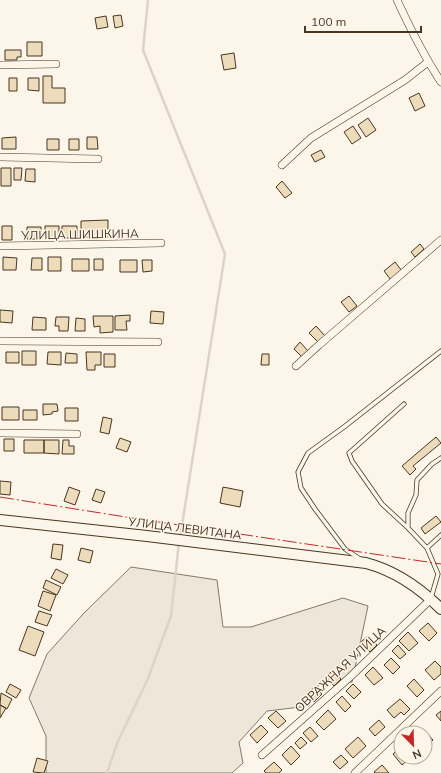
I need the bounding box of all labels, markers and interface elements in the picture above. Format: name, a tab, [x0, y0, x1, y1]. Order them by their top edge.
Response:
scale bar	[305, 8, 421, 34]
text: 100 m	[311, 14, 346, 29]
street label: УЛИЦА ШИШКИНА	[20, 225, 139, 243]
street label: УЛИЦА ЛЕВИТАНА	[126, 513, 243, 542]
street label: ОВРАЖНАЯ УЛИЦА	[291, 623, 389, 715]
north arrow	[393, 725, 433, 765]
text: N	[410, 746, 423, 762]

